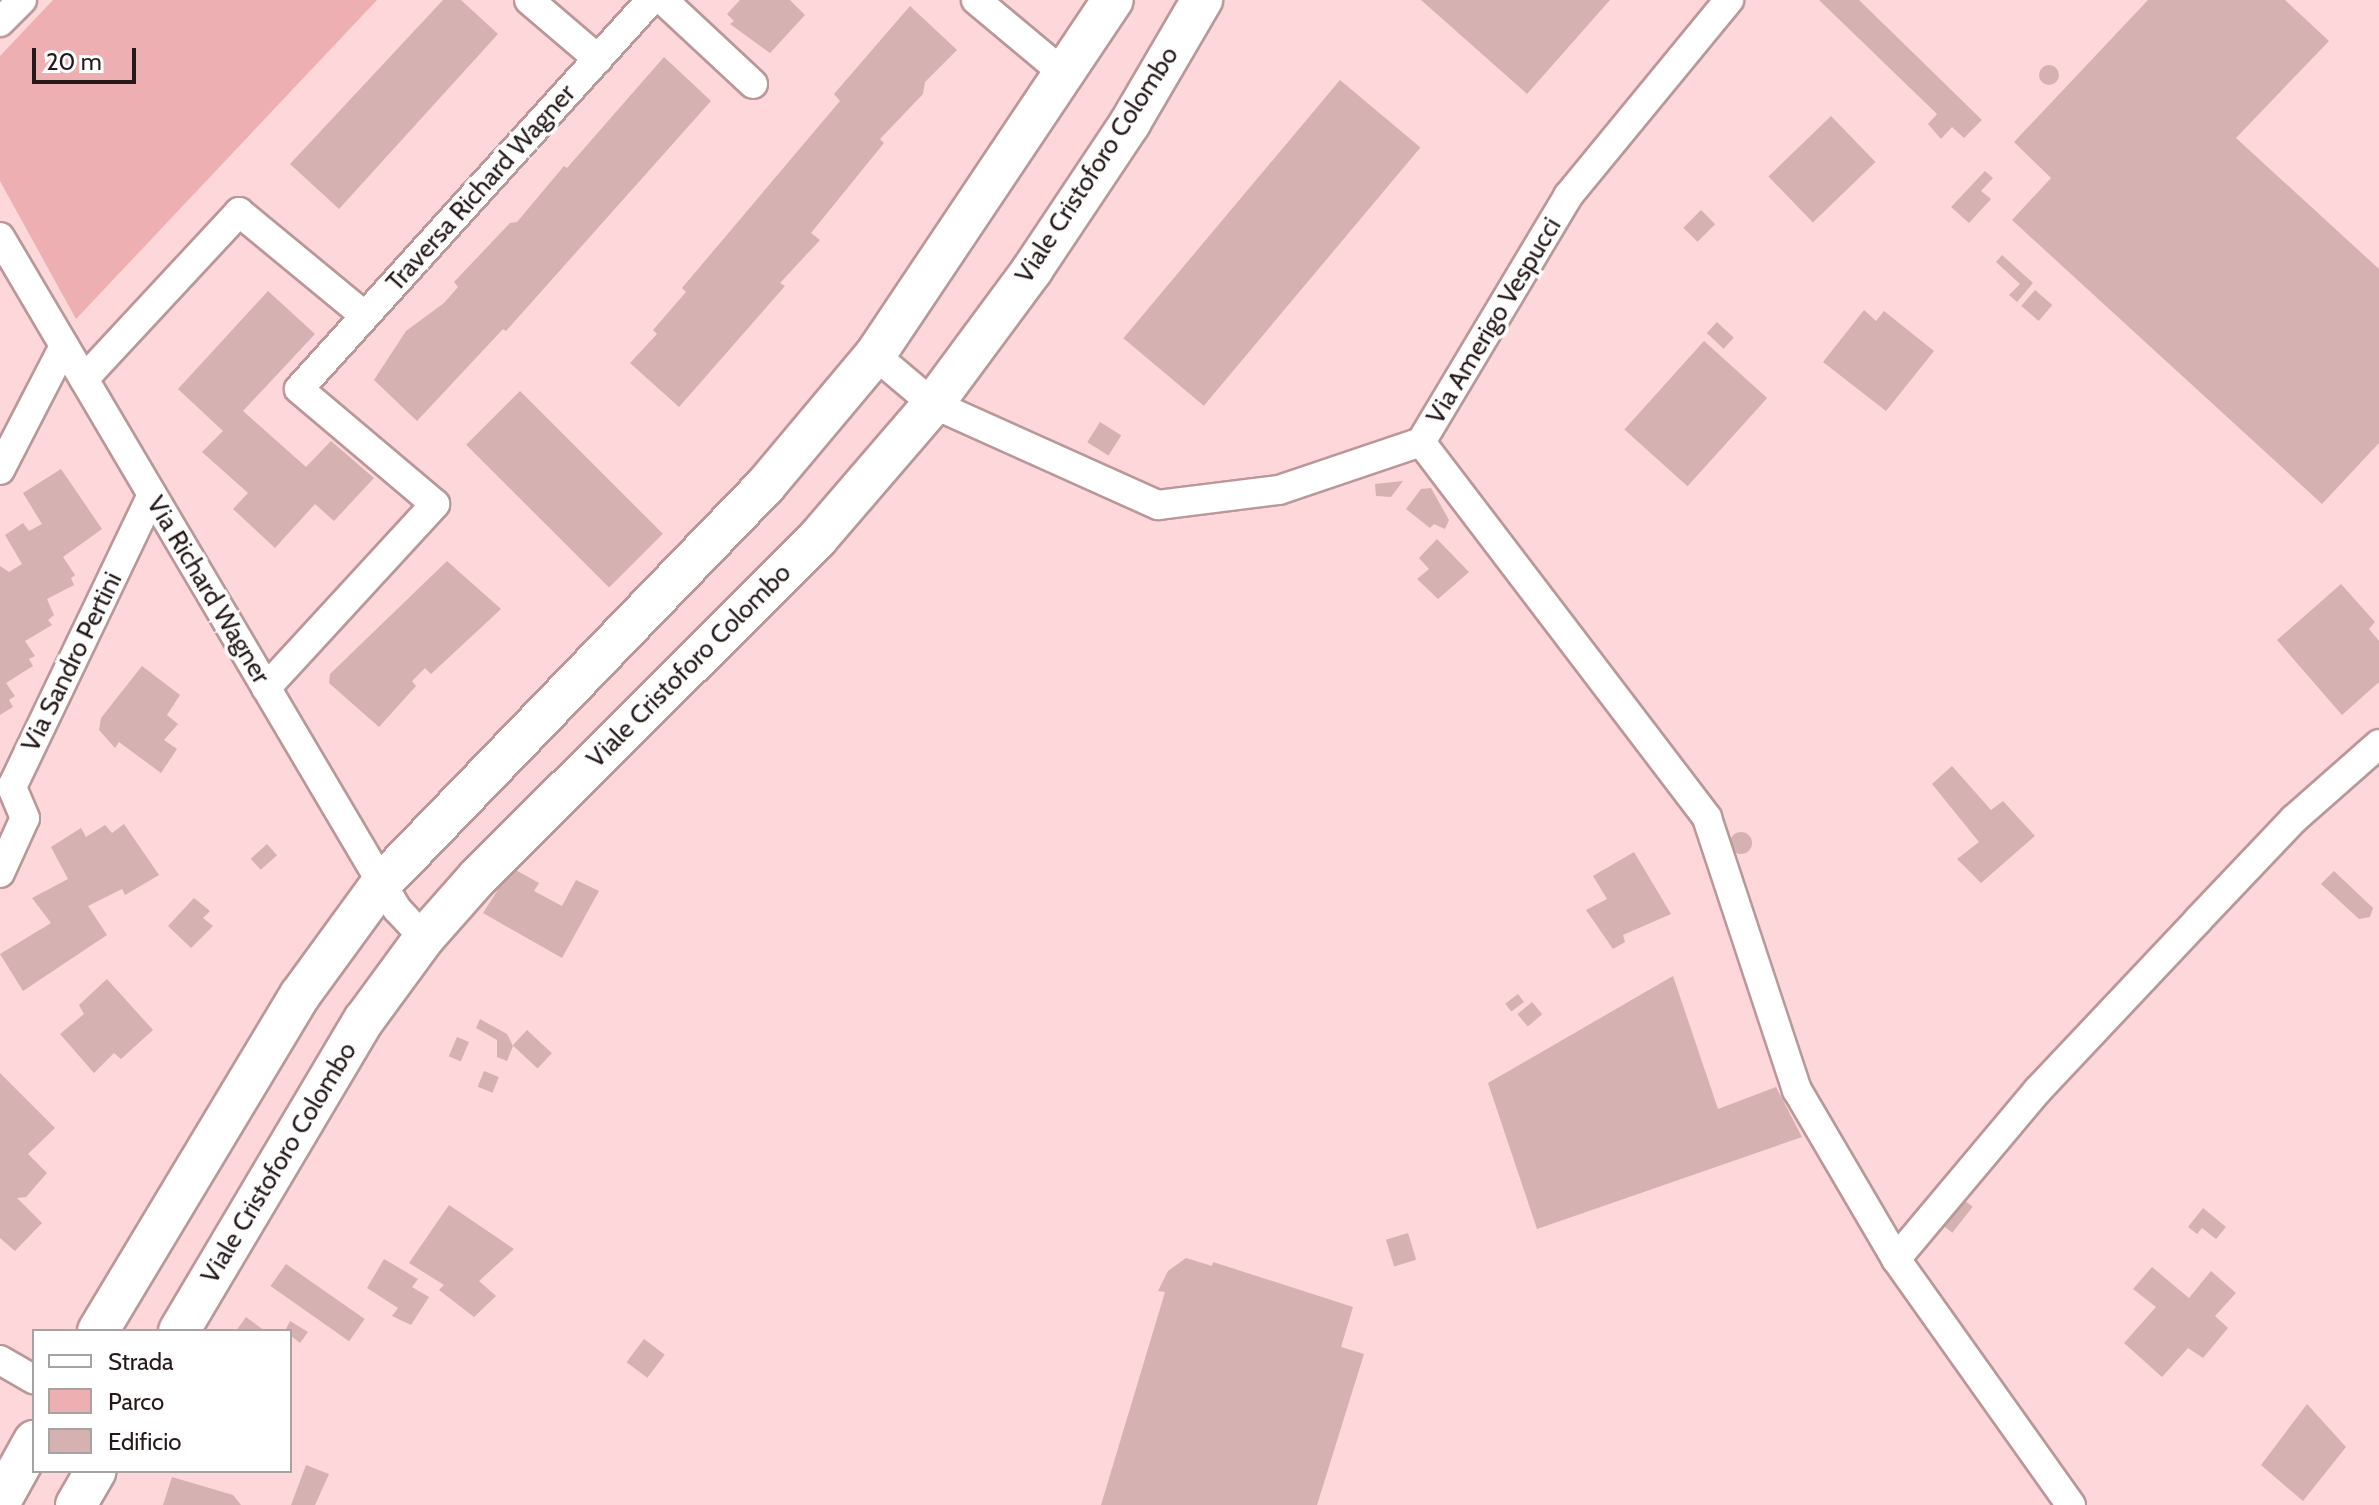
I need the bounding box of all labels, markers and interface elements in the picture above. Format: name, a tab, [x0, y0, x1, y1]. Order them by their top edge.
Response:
scale bar	[36, 32, 140, 82]
street label: Viale Cristoforo Colombo	[1009, 41, 1185, 289]
text: 20 m	[46, 47, 102, 76]
street label: Traversa Richard Wagner	[380, 78, 582, 298]
street label: Via Amerigo Vespucci	[1420, 212, 1568, 430]
street label: Via Richard Wagner	[140, 490, 276, 690]
street label: Viale Cristoforo Colombo	[580, 557, 798, 775]
street label: Via Sandro Pertini	[15, 567, 129, 757]
street label: Viale Cristoforo Colombo	[195, 1037, 363, 1289]
legend	[32, 1329, 292, 1473]
text: Strada	[108, 1347, 174, 1376]
text: Parco	[108, 1387, 164, 1416]
text: Edificio	[108, 1427, 182, 1456]

